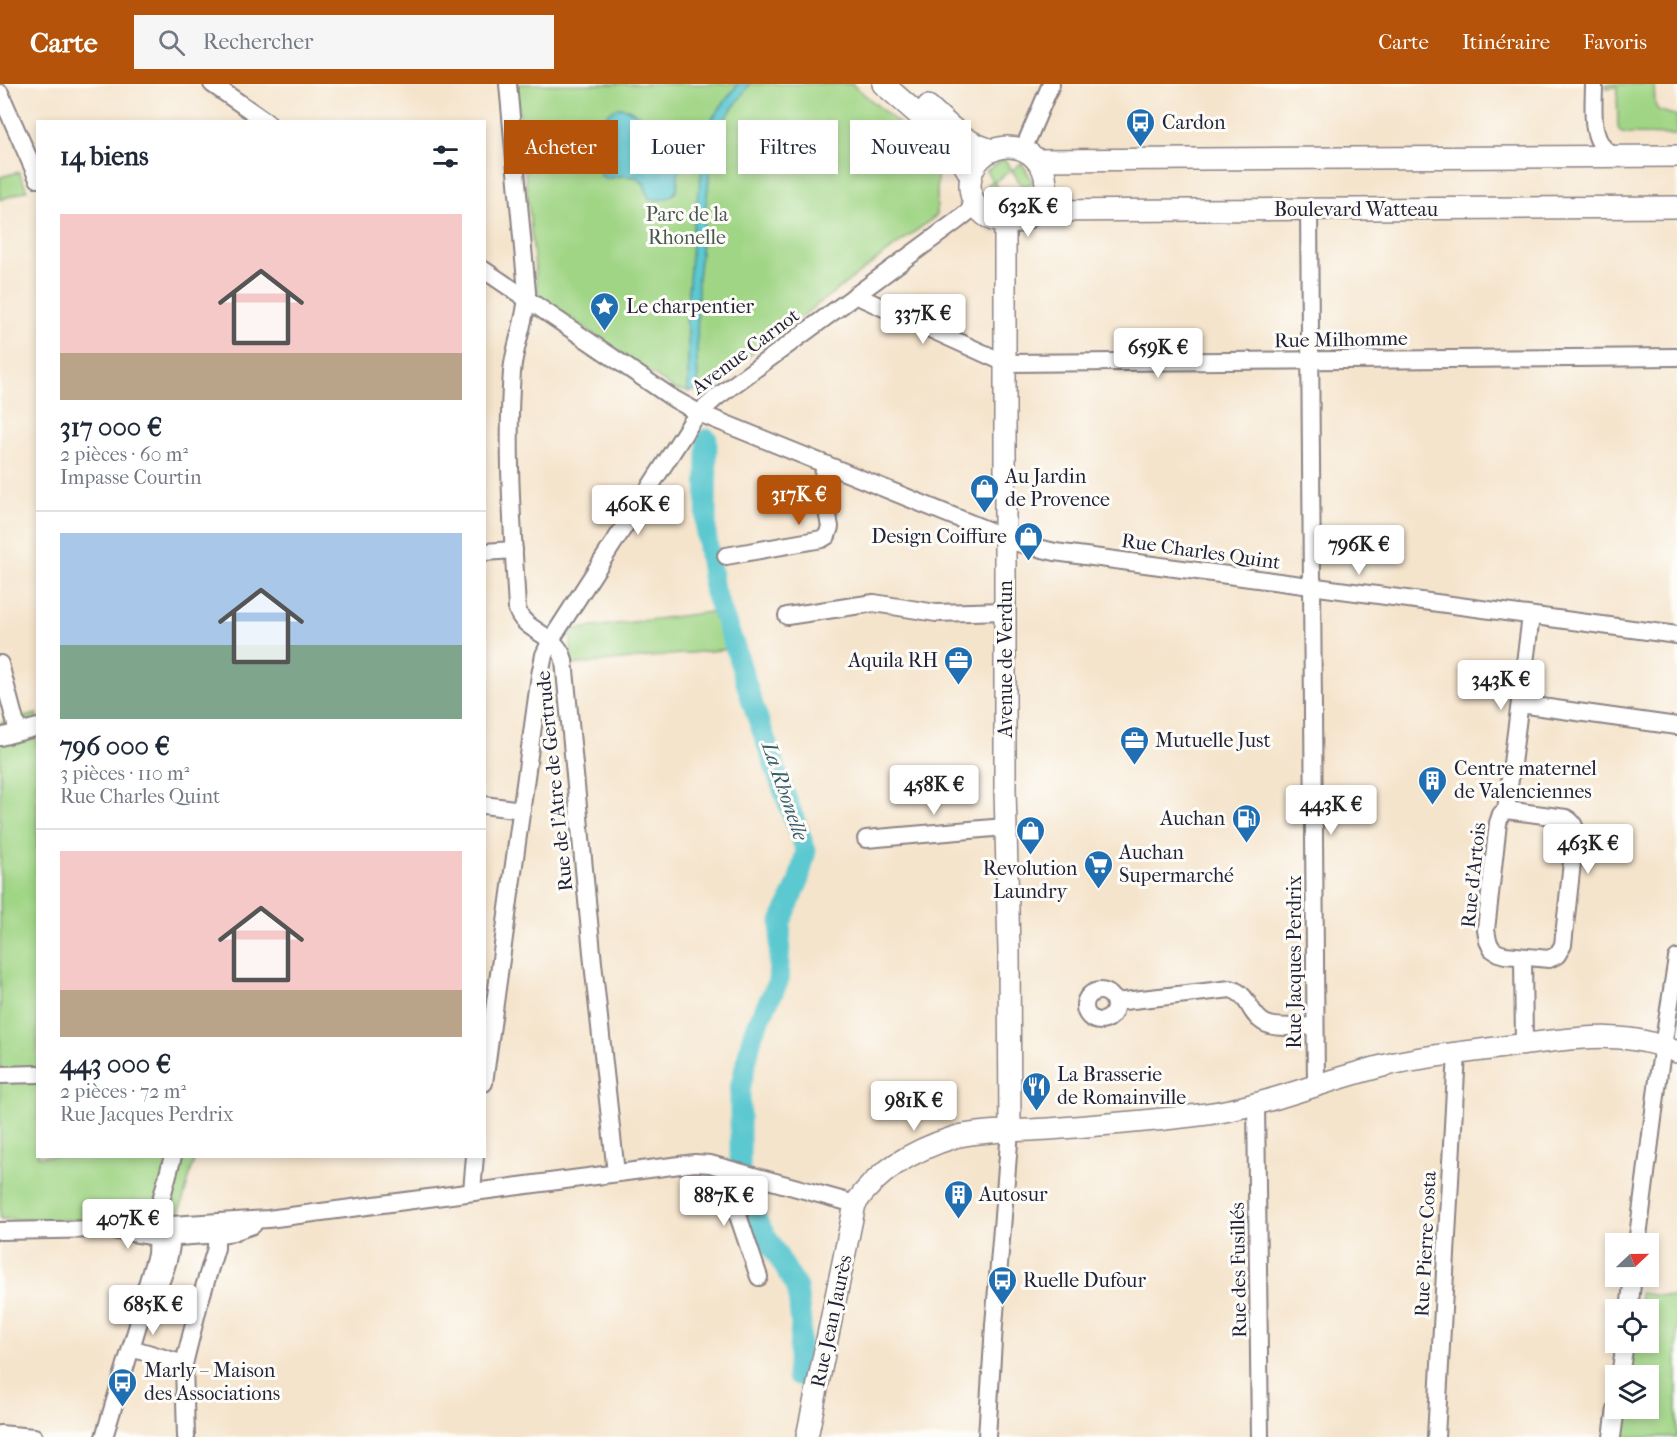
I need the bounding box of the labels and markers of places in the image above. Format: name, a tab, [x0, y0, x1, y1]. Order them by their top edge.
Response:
bus stop icon: Cardon	[1125, 106, 1157, 148]
place label: Cardon	[1162, 111, 1226, 134]
pin: 632K €	[979, 187, 1077, 238]
place icon: Le charpentier	[589, 290, 621, 332]
pin: 337K €	[874, 294, 972, 345]
place label: Le charpentier	[626, 295, 755, 318]
pin: 659K €	[1109, 328, 1207, 379]
place label: Au Jardin de Provence	[1004, 465, 1110, 511]
shop icon: Au Jardin de Provence	[968, 472, 1000, 514]
pin: 317K €	[750, 475, 848, 526]
pin: 460K €	[589, 485, 687, 536]
shop icon: Design Coiffure	[1012, 520, 1044, 562]
place label: Design Coiffure	[871, 525, 1007, 548]
pin: 796K €	[1310, 525, 1408, 576]
office icon: Aquila RH	[943, 644, 975, 686]
place label: Aquila RH	[847, 649, 938, 672]
pin: 343K €	[1452, 660, 1550, 711]
office icon: Mutuelle Just	[1118, 724, 1150, 766]
place label: Mutuelle Just	[1155, 729, 1271, 752]
place label: Centre maternel de Valenciennes	[1454, 757, 1597, 803]
building icon: Centre maternel de Valenciennes	[1417, 764, 1449, 806]
pin: 458K €	[885, 765, 983, 816]
pin: 443K €	[1282, 785, 1380, 836]
fuel station icon: Auchan	[1230, 802, 1262, 844]
place label: Auchan	[1159, 807, 1225, 830]
shop icon: Revolution Laundry	[1014, 814, 1046, 856]
pin: 463K €	[1539, 824, 1637, 875]
place label: Auchan Supermarché	[1118, 841, 1234, 887]
supermarket icon: Auchan Supermarché	[1082, 848, 1114, 890]
place label: Revolution Laundry	[983, 857, 1078, 903]
place label: La Brasserie de Romainville	[1057, 1063, 1186, 1109]
restaurant icon: La Brasserie de Romainville	[1020, 1070, 1052, 1112]
pin: 981K €	[865, 1081, 963, 1132]
pin: 887K €	[675, 1176, 773, 1227]
building icon: Autosur	[942, 1178, 974, 1220]
place label: Autosur	[978, 1183, 1048, 1206]
pin: 407K €	[79, 1199, 177, 1250]
bus stop icon: Ruelle Dufour	[986, 1264, 1018, 1306]
place label: Ruelle Dufour	[1023, 1269, 1146, 1292]
pin: 685K €	[104, 1285, 202, 1336]
place label: Marly – Maison des Associations	[144, 1359, 280, 1405]
bus stop icon: Marly – Maison des Associations	[107, 1366, 139, 1408]

